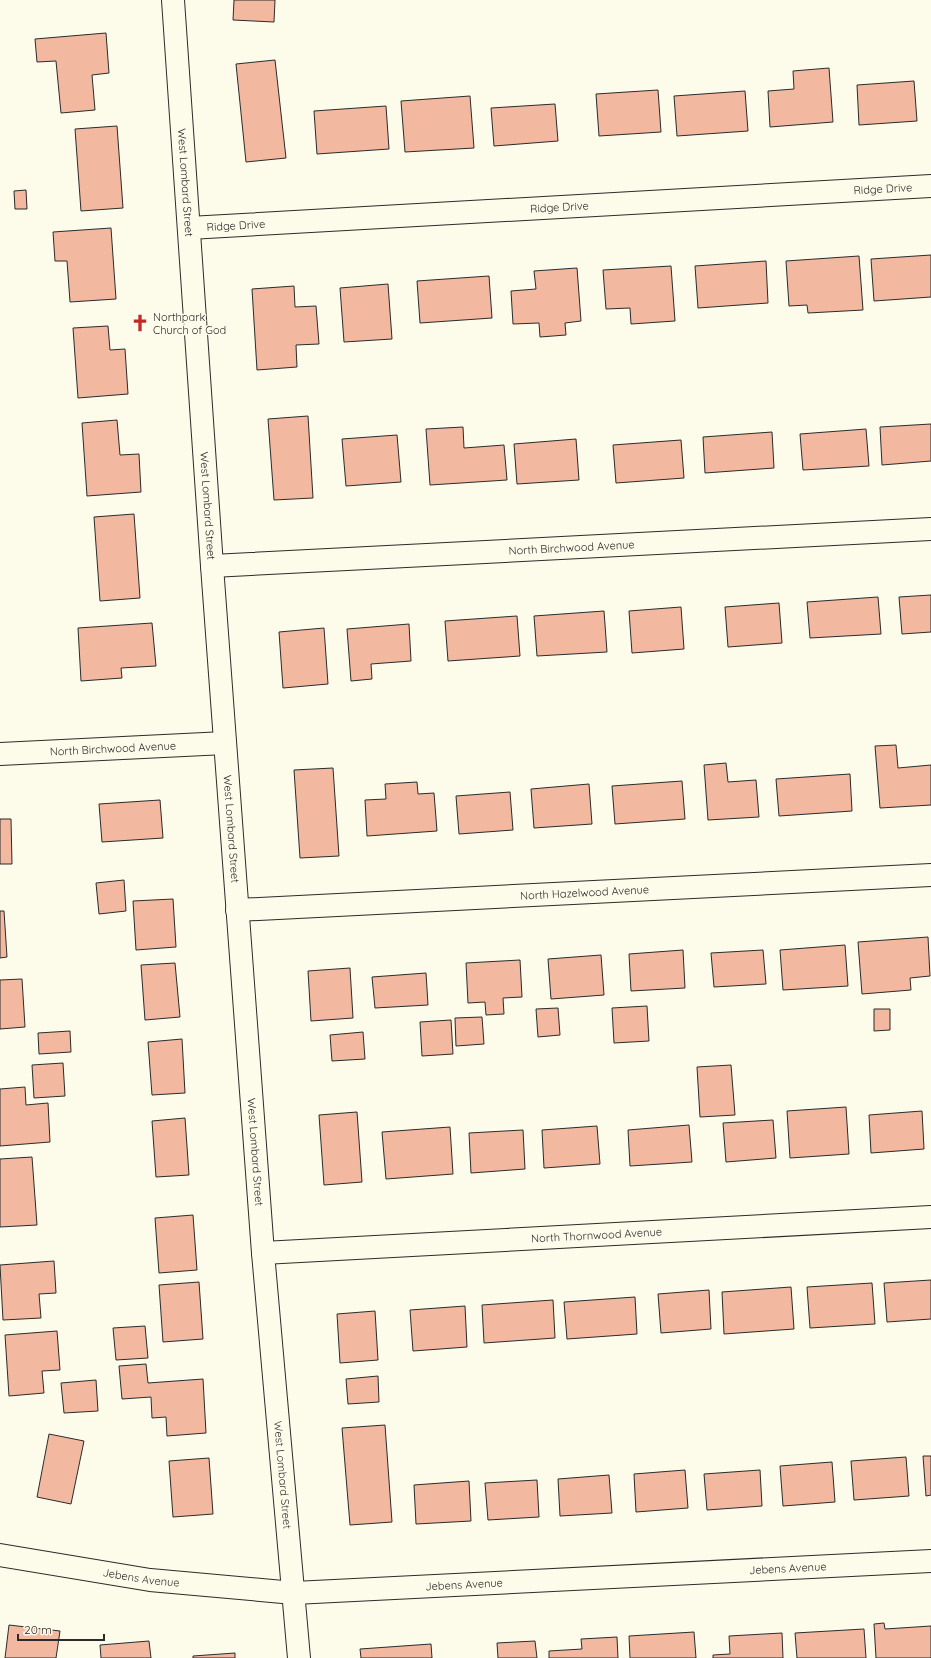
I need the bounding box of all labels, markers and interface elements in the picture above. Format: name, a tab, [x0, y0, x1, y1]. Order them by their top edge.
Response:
street label: West Lombard Street	[175, 128, 196, 237]
street label: Ridge Drive	[853, 180, 913, 197]
street label: Ridge Drive	[530, 198, 589, 216]
street label: Ridge Drive	[206, 217, 266, 234]
place label: Northpark Church of God	[153, 310, 226, 337]
church icon: Northpark Church of God	[130, 313, 150, 333]
street label: West Lombard Street	[197, 451, 219, 561]
street label: North Birchwood Avenue	[508, 537, 635, 558]
street label: North Birchwood Avenue	[49, 738, 176, 759]
street label: West Lombard Street	[221, 774, 243, 884]
street label: North Hazelwood Avenue	[520, 882, 649, 903]
street label: West Lombard Street	[245, 1098, 267, 1207]
street label: North Thornwood Avenue	[531, 1225, 662, 1246]
street label: West Lombard Street	[271, 1420, 295, 1530]
street label: Jebens Avenue	[749, 1559, 827, 1577]
street label: Jebens Avenue	[102, 1565, 180, 1590]
street label: Jebens Avenue	[425, 1576, 503, 1593]
scale bar	[18, 1616, 104, 1642]
text: 20 m	[24, 1622, 52, 1637]

